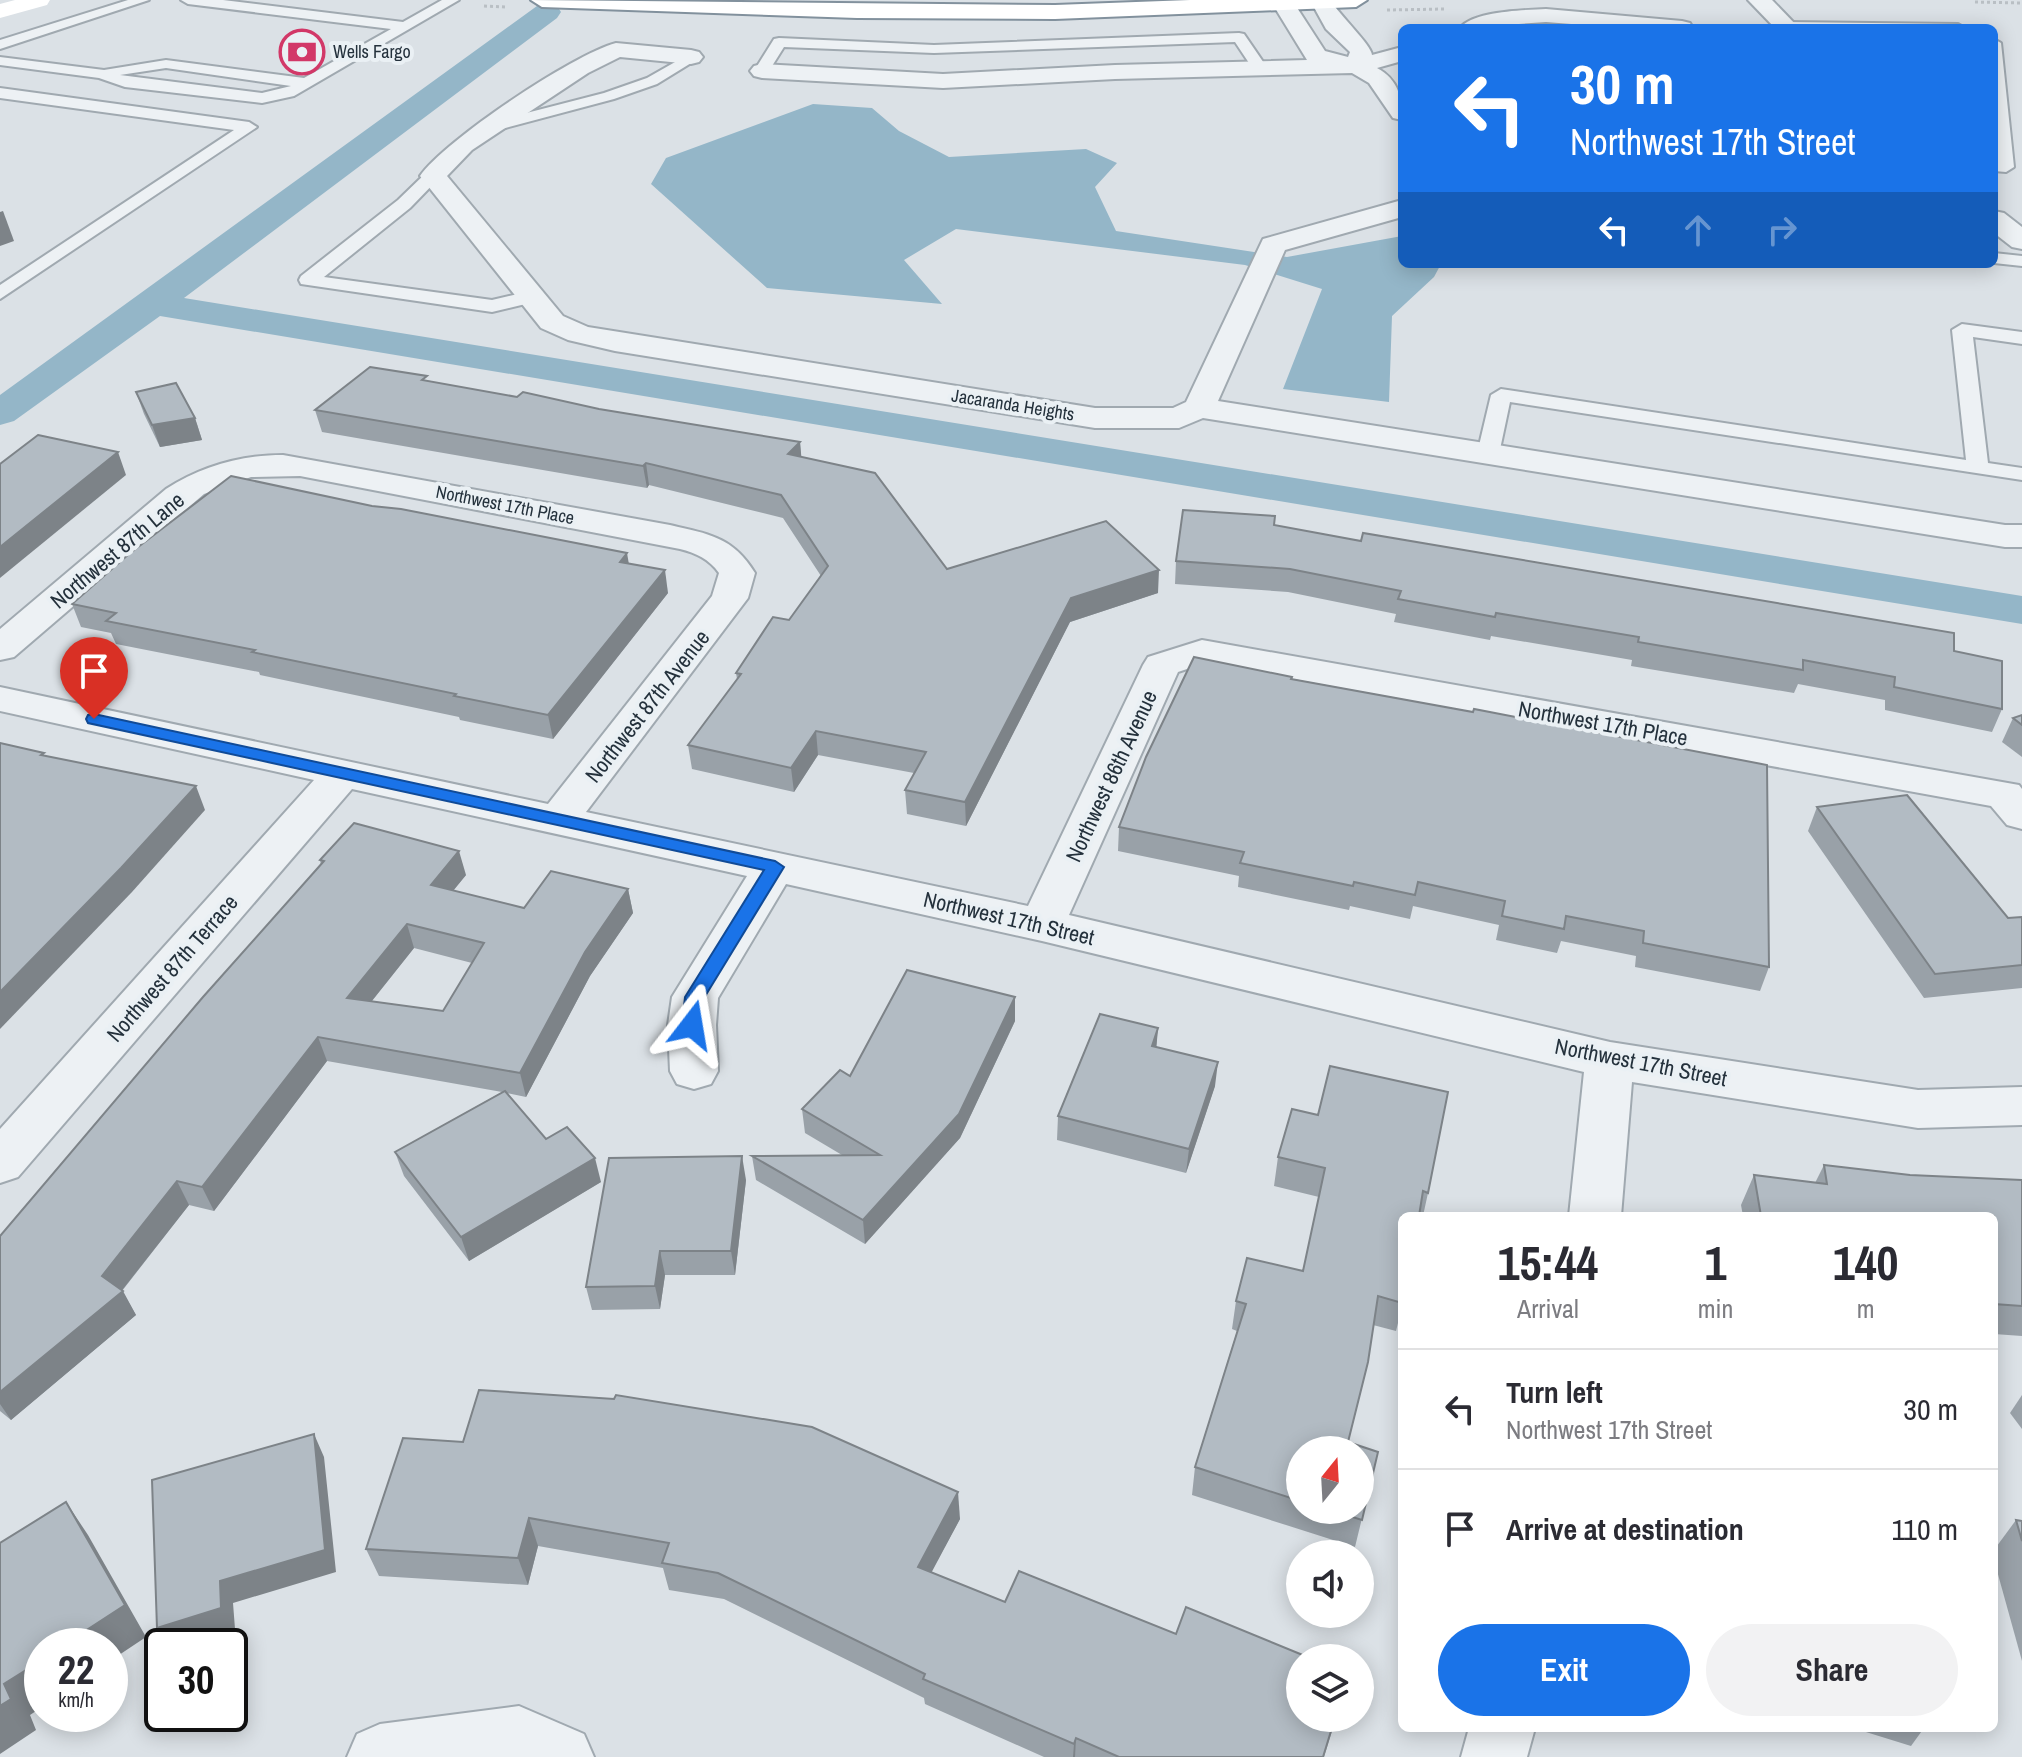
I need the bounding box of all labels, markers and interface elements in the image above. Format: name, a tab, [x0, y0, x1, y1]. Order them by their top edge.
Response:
bank icon: Wells Fargo	[278, 28, 326, 76]
place label: Wells Fargo	[333, 39, 411, 64]
text: 30 m	[1570, 46, 1675, 121]
icon: left	[1438, 56, 1542, 160]
text: Northwest 17th Street	[1570, 118, 1856, 166]
icon: left	[1592, 208, 1636, 252]
icon: ahead	[1676, 208, 1720, 252]
icon: right	[1760, 208, 1804, 252]
street label: Jacaranda Heights	[950, 382, 1076, 427]
street label: Northwest 17th Place	[434, 479, 576, 530]
street label: Northwest 87th Lane	[44, 485, 190, 615]
street label: Northwest 87th Avenue	[578, 623, 716, 789]
pin	[60, 637, 128, 719]
icon: arrive	[72, 649, 116, 693]
street label: Northwest 86th Avenue	[1058, 685, 1164, 867]
street label: Northwest 17th Place	[1516, 693, 1690, 753]
street label: Northwest 17th Street	[921, 884, 1097, 952]
street label: Northwest 87th Terrace	[100, 888, 244, 1048]
position arrow	[650, 983, 734, 1067]
street label: Northwest 17th Street	[1552, 1031, 1730, 1093]
text: 15:44	[1498, 1230, 1598, 1295]
text: 1	[1705, 1230, 1726, 1295]
text: 140	[1833, 1230, 1898, 1295]
text: Arrival	[1517, 1291, 1579, 1326]
text: min	[1698, 1291, 1733, 1326]
text: m	[1857, 1291, 1875, 1326]
text: Turn left	[1506, 1372, 1603, 1412]
icon: left	[1438, 1387, 1482, 1431]
text: 30 m	[1903, 1389, 1958, 1429]
text: Northwest 17th Street	[1506, 1412, 1712, 1447]
north arrow	[1286, 1436, 1374, 1524]
map controls	[1286, 1436, 1374, 1732]
icon: arrive	[1438, 1507, 1482, 1551]
text: Arrive at destination	[1506, 1509, 1744, 1549]
text: 110 m	[1891, 1509, 1958, 1549]
button: sound	[1286, 1540, 1374, 1628]
button: Exit	[1438, 1624, 1690, 1716]
button: Share	[1706, 1624, 1958, 1716]
speed limit sign: 30	[144, 1628, 248, 1732]
text: 22	[58, 1643, 94, 1696]
button: layers	[1286, 1644, 1374, 1732]
text: km/h	[58, 1686, 94, 1713]

